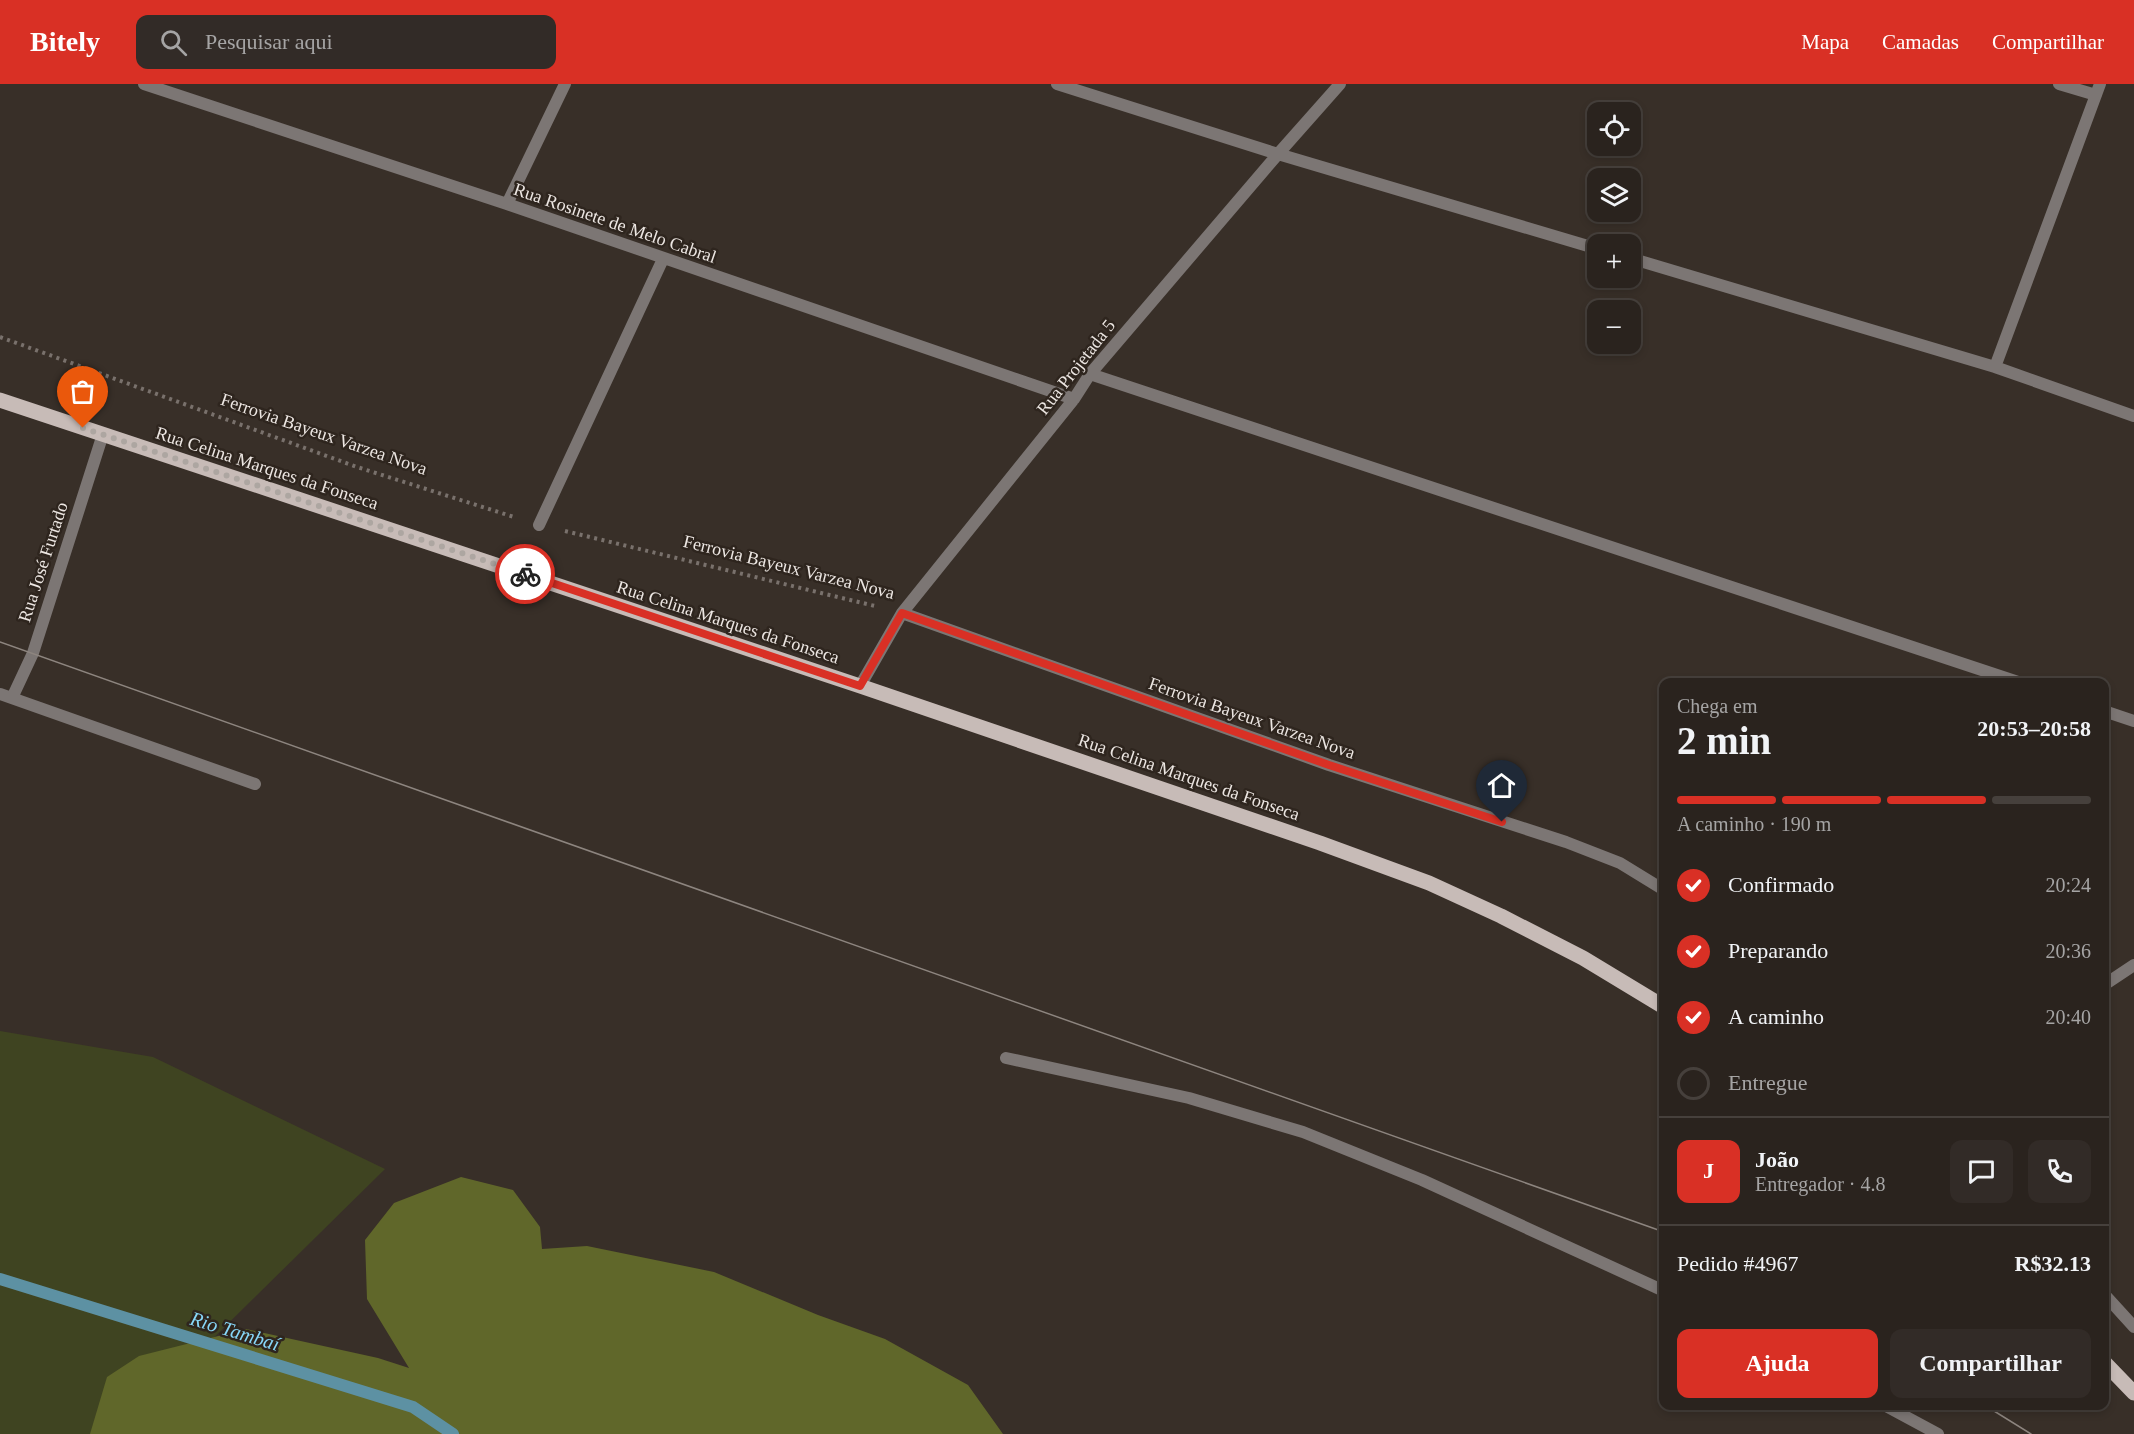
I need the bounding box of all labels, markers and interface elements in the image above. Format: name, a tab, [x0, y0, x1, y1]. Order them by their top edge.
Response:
search box	[136, 15, 556, 69]
text: Bitely	[30, 26, 100, 57]
icon: search	[157, 26, 190, 59]
text: Pesquisar aqui	[205, 29, 333, 54]
text: Mapa	[1801, 30, 1849, 54]
text: Camadas	[1882, 30, 1959, 54]
text: Compartilhar	[1992, 30, 2104, 54]
map controls	[1587, 102, 1641, 354]
button: locate	[1587, 102, 1641, 156]
button: layers	[1587, 168, 1641, 222]
street label: Rua Rosinete de Melo Cabral	[511, 179, 719, 267]
button: +	[1587, 234, 1641, 288]
button: −	[1587, 300, 1641, 354]
street label: Rua Projetada 5	[1033, 316, 1119, 418]
pin	[57, 366, 108, 428]
icon: bag	[66, 375, 99, 408]
street label: Ferrovia Bayeux Varzea Nova	[218, 389, 430, 479]
street label: Rua Celina Marques da Fonseca	[153, 422, 381, 514]
street label: Rua José Furtado	[14, 499, 72, 625]
street label: Ferrovia Bayeux Varzea Nova	[681, 531, 897, 603]
courier	[495, 544, 555, 604]
icon: bike	[509, 558, 542, 591]
street label: Rua Celina Marques da Fonseca	[614, 576, 842, 668]
street label: Ferrovia Bayeux Varzea Nova	[1146, 673, 1358, 763]
text: Chega em	[1677, 695, 1758, 717]
text: 20:53–20:58	[1977, 716, 2091, 741]
text: 2 min	[1677, 719, 1771, 762]
street label: Rua Celina Marques da Fonseca	[1076, 730, 1302, 824]
pin	[1476, 760, 1527, 822]
icon: home	[1485, 769, 1518, 802]
text: A caminho · 190 m	[1677, 813, 1831, 835]
icon: check	[1677, 869, 1710, 902]
text: Confirmado	[1728, 872, 1834, 897]
text: 20:24	[2045, 874, 2091, 896]
icon: check	[1677, 935, 1710, 968]
text: Preparando	[1728, 938, 1828, 963]
text: 20:36	[2045, 940, 2091, 962]
icon: check	[1677, 1001, 1710, 1034]
text: A caminho	[1728, 1004, 1824, 1029]
text: 20:40	[2045, 1006, 2091, 1028]
text: Entregue	[1728, 1070, 1807, 1095]
button: chat	[1950, 1140, 2013, 1203]
button: phone	[2028, 1140, 2091, 1203]
text: João	[1755, 1147, 1799, 1172]
text: J	[1703, 1158, 1714, 1183]
text: Entregador · 4.8	[1755, 1173, 1886, 1195]
text: Pedido #4967	[1677, 1251, 1799, 1276]
text: R$32.13	[2015, 1251, 2091, 1276]
water label: Rio Tambaí	[187, 1307, 285, 1356]
button: Ajuda	[1677, 1329, 1878, 1398]
button: Compartilhar	[1890, 1329, 2091, 1398]

